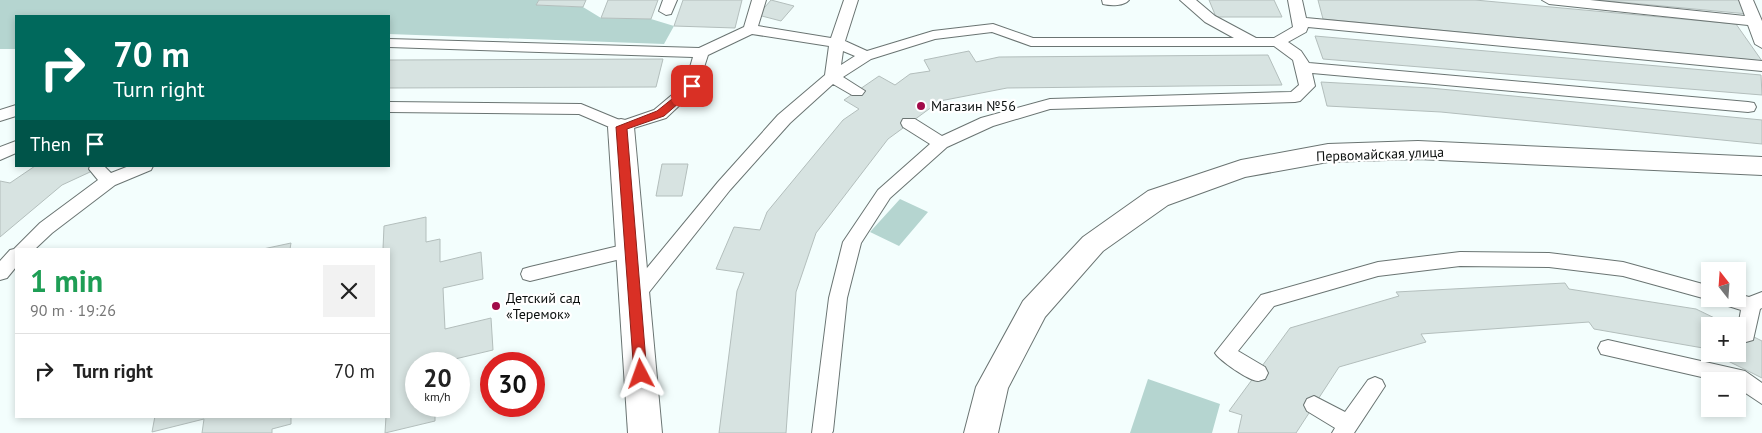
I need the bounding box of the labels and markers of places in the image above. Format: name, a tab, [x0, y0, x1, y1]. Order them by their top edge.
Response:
pin	[671, 65, 713, 107]
place label: Магазин №56	[931, 97, 1016, 115]
marker: Магазин №56	[915, 100, 927, 112]
place label: Детский сад «Теремок»	[506, 289, 581, 323]
marker: Детский сад «Теремок»	[490, 300, 502, 312]

